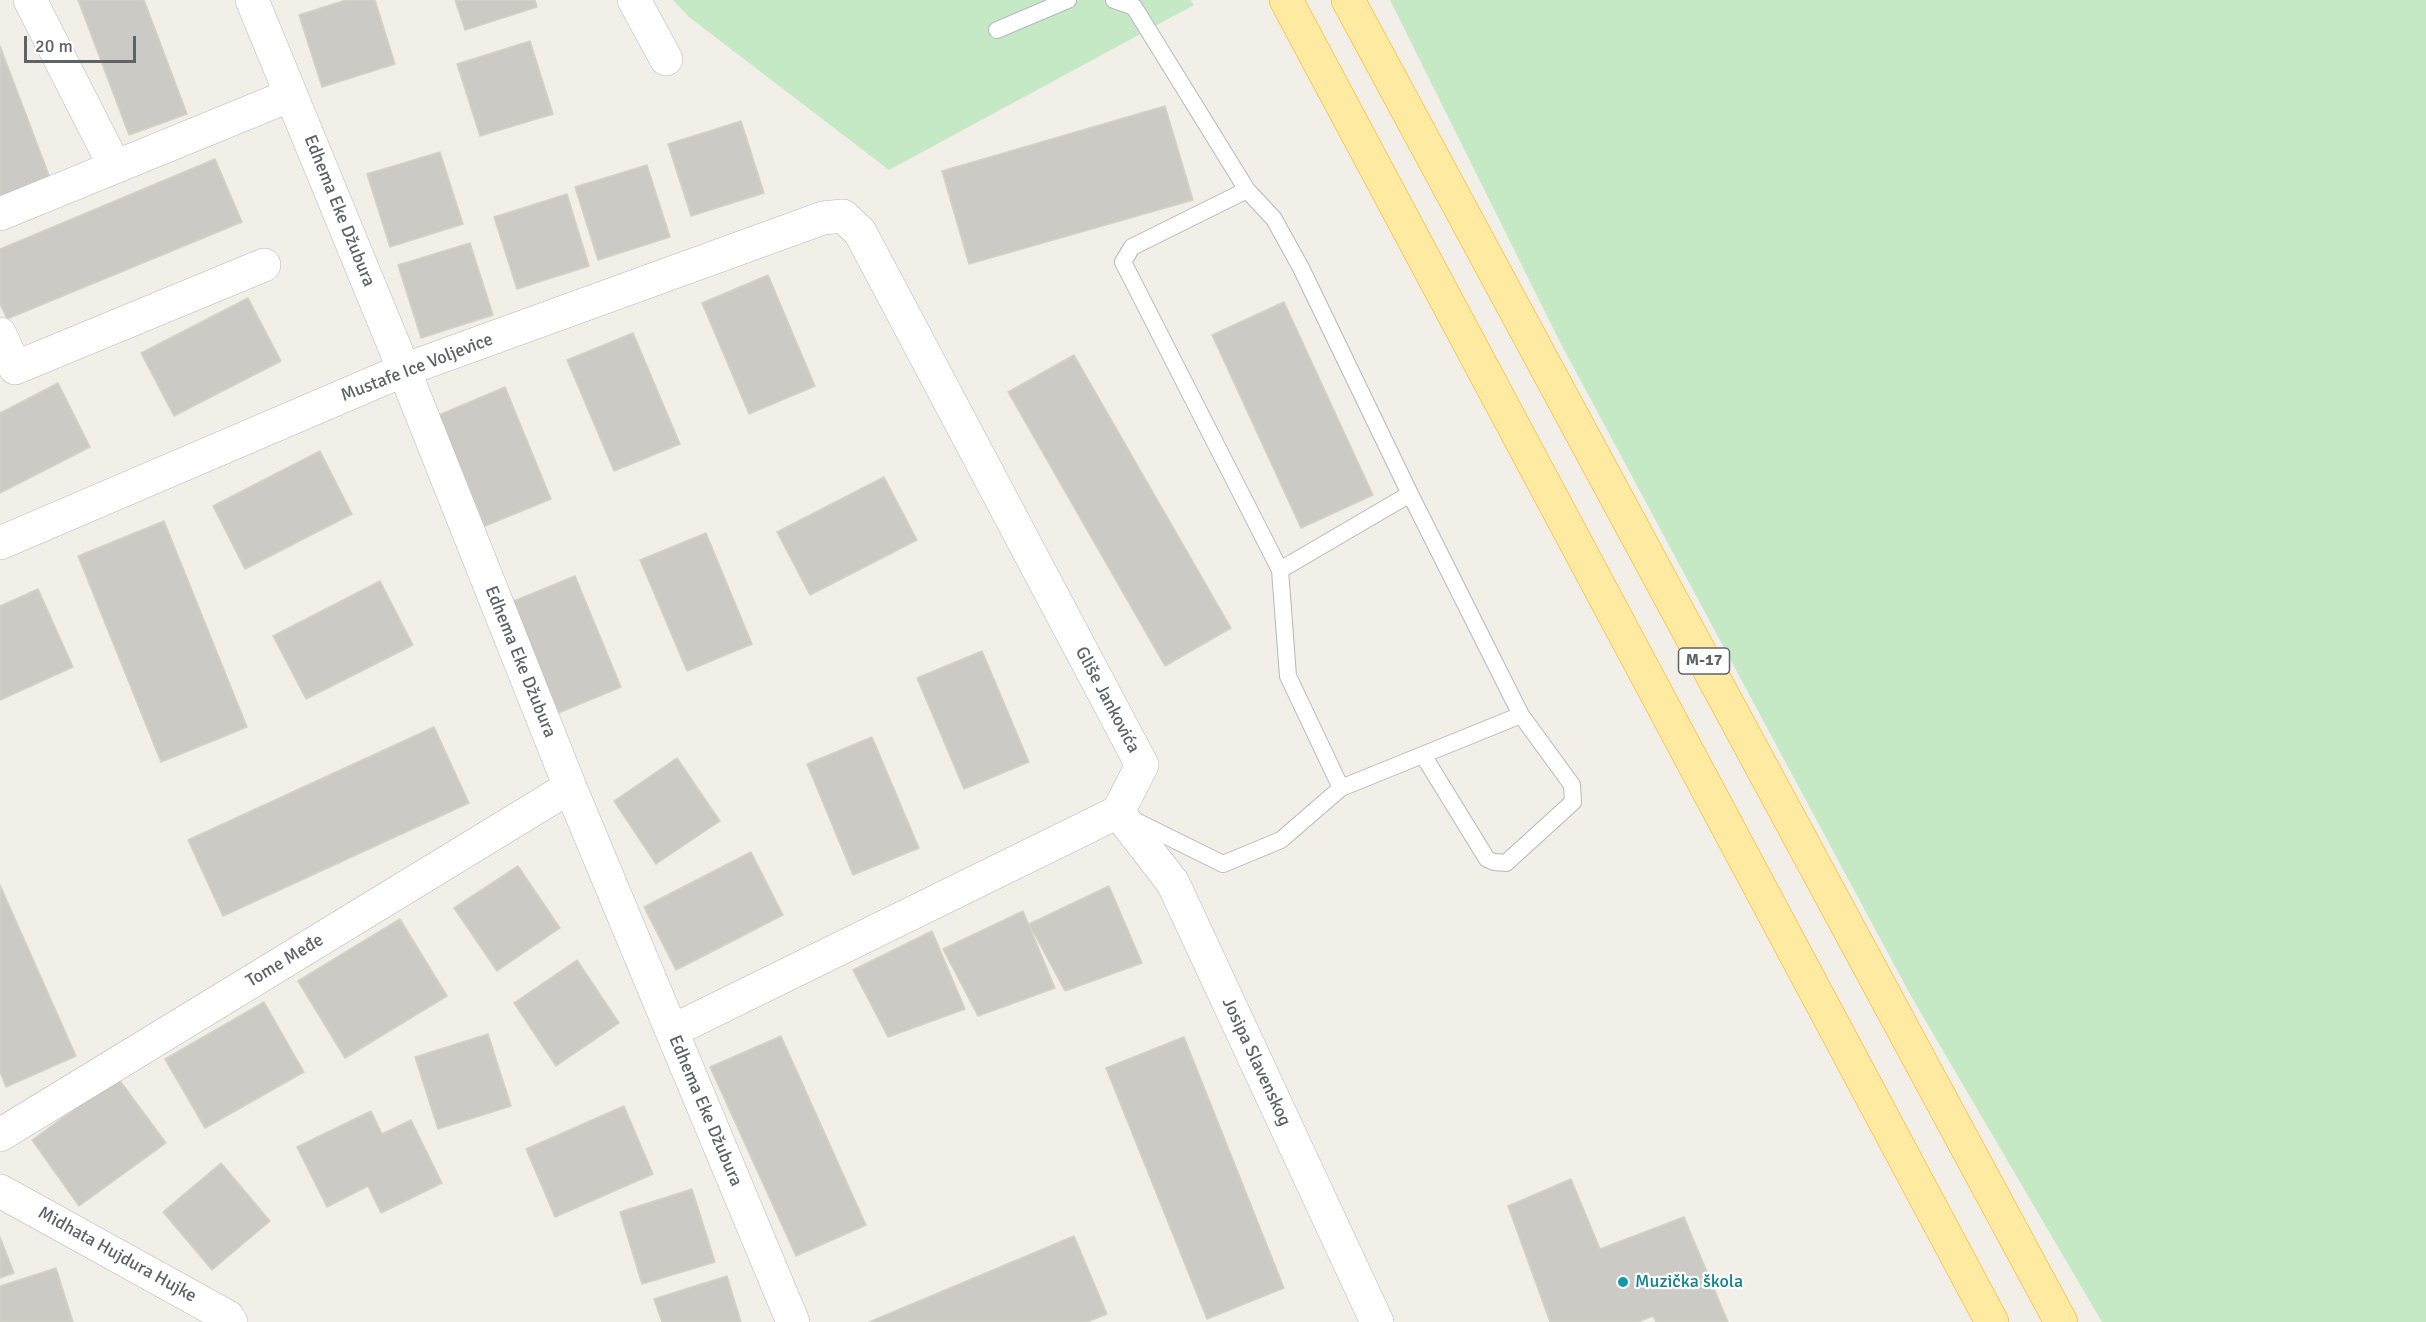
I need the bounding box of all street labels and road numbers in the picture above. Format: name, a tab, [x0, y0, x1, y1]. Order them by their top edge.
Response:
street label: Edhema Eke Džubura	[299, 132, 379, 290]
street label: Mustafe Ice Voljevice	[338, 329, 496, 407]
street label: Edhema Eke Džubura	[480, 583, 560, 741]
street label: Gliše Jankovića	[1070, 643, 1144, 757]
road number: M-17	[1678, 648, 1730, 674]
street label: Tome Međe	[243, 930, 327, 992]
street label: Josipa Slavenskog	[1217, 994, 1295, 1130]
street label: Edhema Eke Džubura	[663, 1032, 747, 1190]
street label: Midhata Hujdura Hujke	[34, 1203, 200, 1307]

